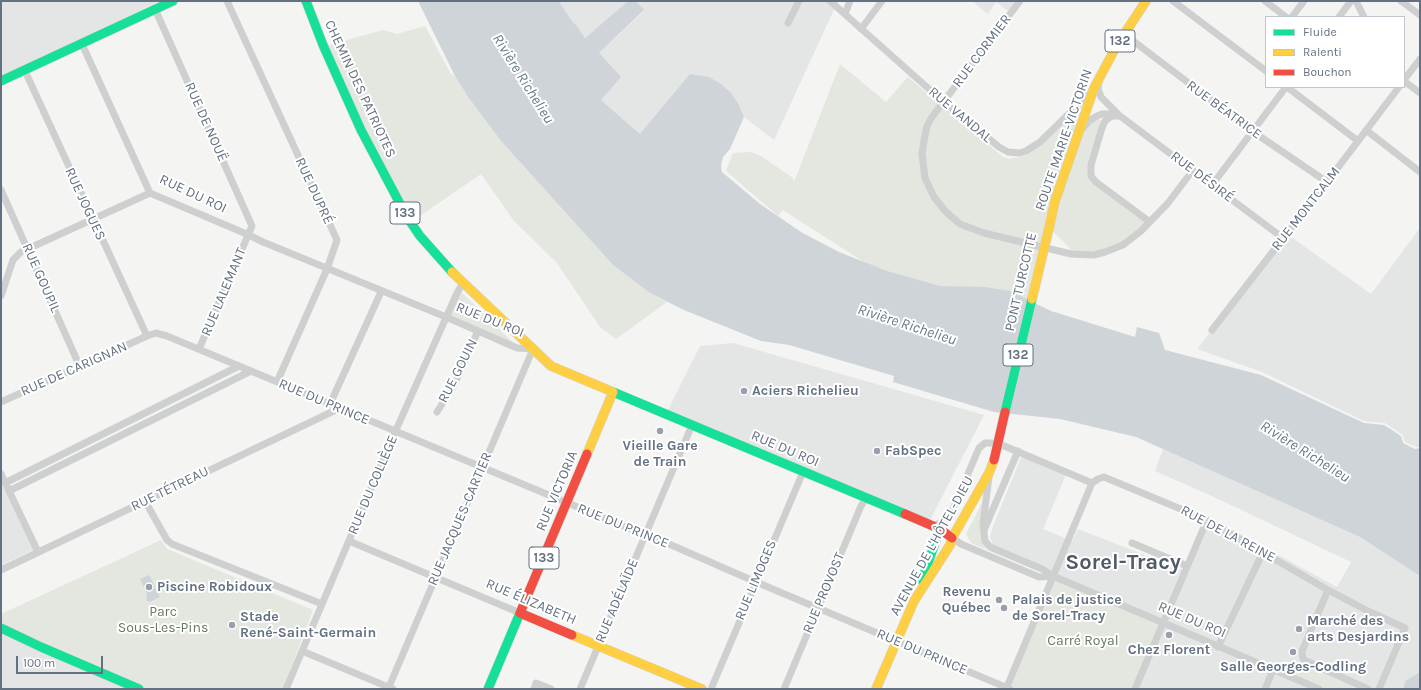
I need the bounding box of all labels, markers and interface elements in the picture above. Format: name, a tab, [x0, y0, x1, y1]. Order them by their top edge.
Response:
street label: RUE CORMIER	[949, 11, 1015, 91]
legend	[1265, 16, 1405, 88]
street label: CHEMIN DES PATRIOTES	[321, 18, 399, 160]
text: Fluide	[1303, 25, 1337, 39]
road number: 132	[1105, 30, 1135, 52]
water label: Rivière Richelieu	[488, 31, 558, 127]
text: Ralenti	[1303, 45, 1342, 59]
text: Bouchon	[1303, 65, 1352, 79]
street label: ROUTE MARIE-VICTORIN	[1032, 67, 1096, 213]
street label: RUE BÉATRICE	[1183, 77, 1265, 143]
street label: RUE DE NOUË	[181, 80, 231, 164]
street label: RUE VANDAL	[925, 84, 995, 146]
street label: RUE DÉSIRÉ	[1167, 148, 1237, 206]
street label: RUE DUPRÉ	[291, 155, 337, 227]
street label: RUE MONTCALM	[1268, 164, 1344, 254]
street label: RUE JOGUES	[61, 165, 109, 243]
street label: RUE DU ROI	[157, 171, 229, 217]
road number: 133	[390, 202, 420, 224]
street label: PONT TURCOTTE	[1001, 231, 1041, 333]
street label: RUE GOUPIL	[18, 241, 64, 315]
street label: RUE LALEMANT	[198, 245, 250, 339]
street label: RUE DU ROI	[453, 299, 527, 341]
water label: Rivière Richelieu	[855, 301, 959, 349]
street label: RUE GOUIN	[435, 336, 481, 406]
street label: RUE DE CARIGNAN	[18, 338, 130, 400]
road number: 132	[1003, 344, 1033, 366]
street label: RUE DU PRINCE	[276, 375, 372, 429]
place label: Aciers Richelieu	[752, 383, 859, 399]
marker: Aciers Richelieu	[739, 386, 749, 396]
water label: Rivière Richelieu	[1257, 417, 1353, 487]
marker: Vieille Gare de Train	[655, 426, 665, 436]
street label: RUE DU ROI	[749, 427, 821, 471]
street label: RUE DU COLLÈGE	[345, 433, 401, 537]
place label: Vieille Gare de Train	[622, 438, 698, 470]
place label: FabSpec	[885, 443, 941, 459]
marker: FabSpec	[872, 446, 882, 456]
street label: RUE VICTORIA	[532, 448, 582, 534]
street label: RUE JACQUES-CARTIER	[424, 450, 496, 588]
street label: RUE TÉTREAU	[128, 463, 212, 515]
street label: AVENUE DE L'HÔTEL-DIEU	[887, 473, 977, 619]
street label: RUE DU PRINCE	[575, 500, 671, 552]
street label: RUE DE LA REINE	[1178, 502, 1278, 566]
street label: RUE LIMOGES	[732, 537, 780, 623]
road number: 133	[529, 547, 559, 569]
street label: RUE PROVOST	[799, 550, 849, 636]
district label: Sorel-Tracy	[1065, 550, 1181, 576]
street label: RUE ADÉLAÏDE	[592, 556, 642, 646]
street label: RUE ÉLIZABETH	[483, 575, 579, 629]
place label: Piscine Robidoux	[157, 579, 272, 595]
marker: Piscine Robidoux	[144, 582, 154, 592]
place label: Revenu Québec	[942, 584, 991, 616]
place label: Palais de justice de Sorel-Tracy	[1012, 592, 1122, 624]
marker: Revenu Québec	[994, 595, 1004, 605]
street label: RUE DU ROI	[1156, 598, 1228, 642]
marker: Palais de justice de Sorel-Tracy	[999, 603, 1009, 613]
park label: Parc Sous-Les-Pins	[118, 604, 208, 636]
place label: Stade René-Saint-Germain	[240, 609, 376, 642]
place label: Marché des arts Desjardins	[1307, 613, 1409, 646]
marker: Stade René-Saint-Germain	[227, 620, 237, 630]
marker: Marché des arts Desjardins	[1294, 624, 1304, 634]
street label: RUE DU PRINCE	[874, 625, 970, 679]
marker: Chez Florent	[1164, 630, 1174, 640]
park label: Carré Royal	[1047, 633, 1119, 649]
place label: Chez Florent	[1128, 642, 1210, 658]
marker: Salle Georges-Codling	[1288, 647, 1298, 657]
scale bar	[18, 648, 105, 674]
text: 100 m	[23, 656, 55, 670]
place label: Salle Georges-Codling	[1220, 659, 1366, 675]

